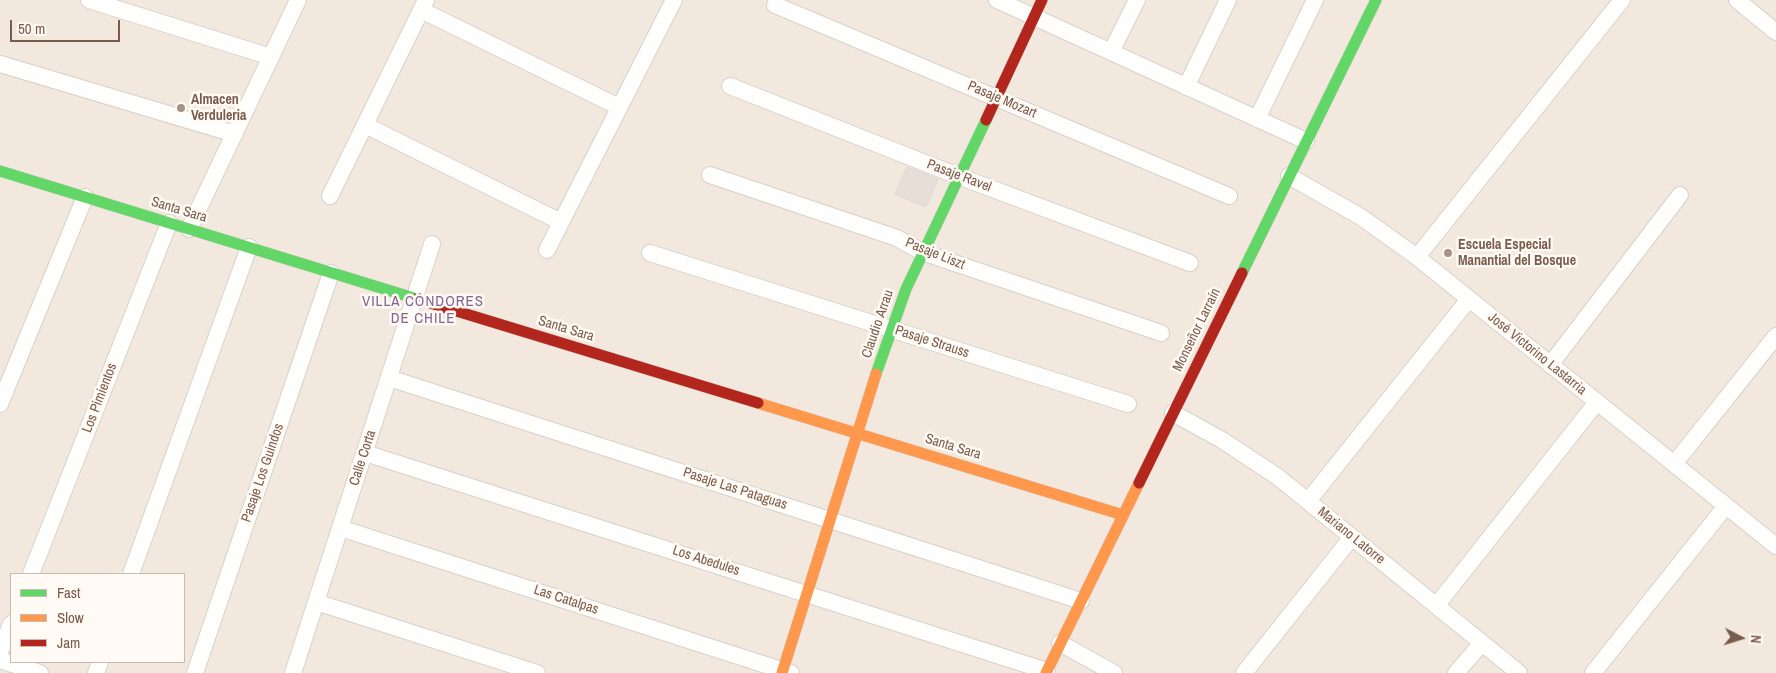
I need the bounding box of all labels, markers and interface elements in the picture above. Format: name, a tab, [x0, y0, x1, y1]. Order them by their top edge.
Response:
scale bar	[12, 10, 122, 42]
text: 50 m	[18, 18, 45, 39]
street label: Pasaje Mozart	[965, 78, 1039, 122]
place label: Almacen Verduleria	[191, 92, 246, 124]
marker: Almacen Verduleria	[175, 102, 187, 114]
street label: Pasaje Ravel	[924, 156, 994, 196]
street label: Santa Sara	[149, 194, 209, 226]
street label: Pasaje Liszt	[903, 234, 967, 274]
place label: Escuela Especial Manantial del Bosque	[1458, 237, 1576, 270]
marker: Escuela Especial Manantial del Bosque	[1442, 247, 1454, 259]
street label: Monseñor Larraín	[1170, 286, 1224, 374]
street label: Claudio Arrau	[859, 288, 897, 360]
district label: VILLA CÓNDORES DE CHILE	[360, 293, 486, 328]
street label: José Victorino Lastarria	[1484, 309, 1590, 399]
street label: Santa Sara	[536, 313, 596, 345]
street label: Pasaje Strauss	[893, 322, 971, 362]
street label: Los Pimientos	[79, 361, 121, 435]
street label: Pasaje Los Guindos	[238, 421, 288, 525]
street label: Calle Corta	[346, 428, 380, 488]
street label: Santa Sara	[923, 431, 983, 463]
street label: Pasaje Las Pataguas	[681, 464, 789, 514]
street label: Mariano Latorre	[1314, 504, 1388, 568]
street label: Los Abedules	[670, 542, 742, 580]
legend	[10, 573, 185, 663]
text: Fast	[57, 582, 80, 603]
street label: Las Catalpas	[532, 582, 600, 618]
text: Slow	[57, 607, 84, 628]
north arrow	[1716, 613, 1766, 663]
text: Jam	[57, 632, 80, 653]
text: N	[1747, 634, 1765, 644]

